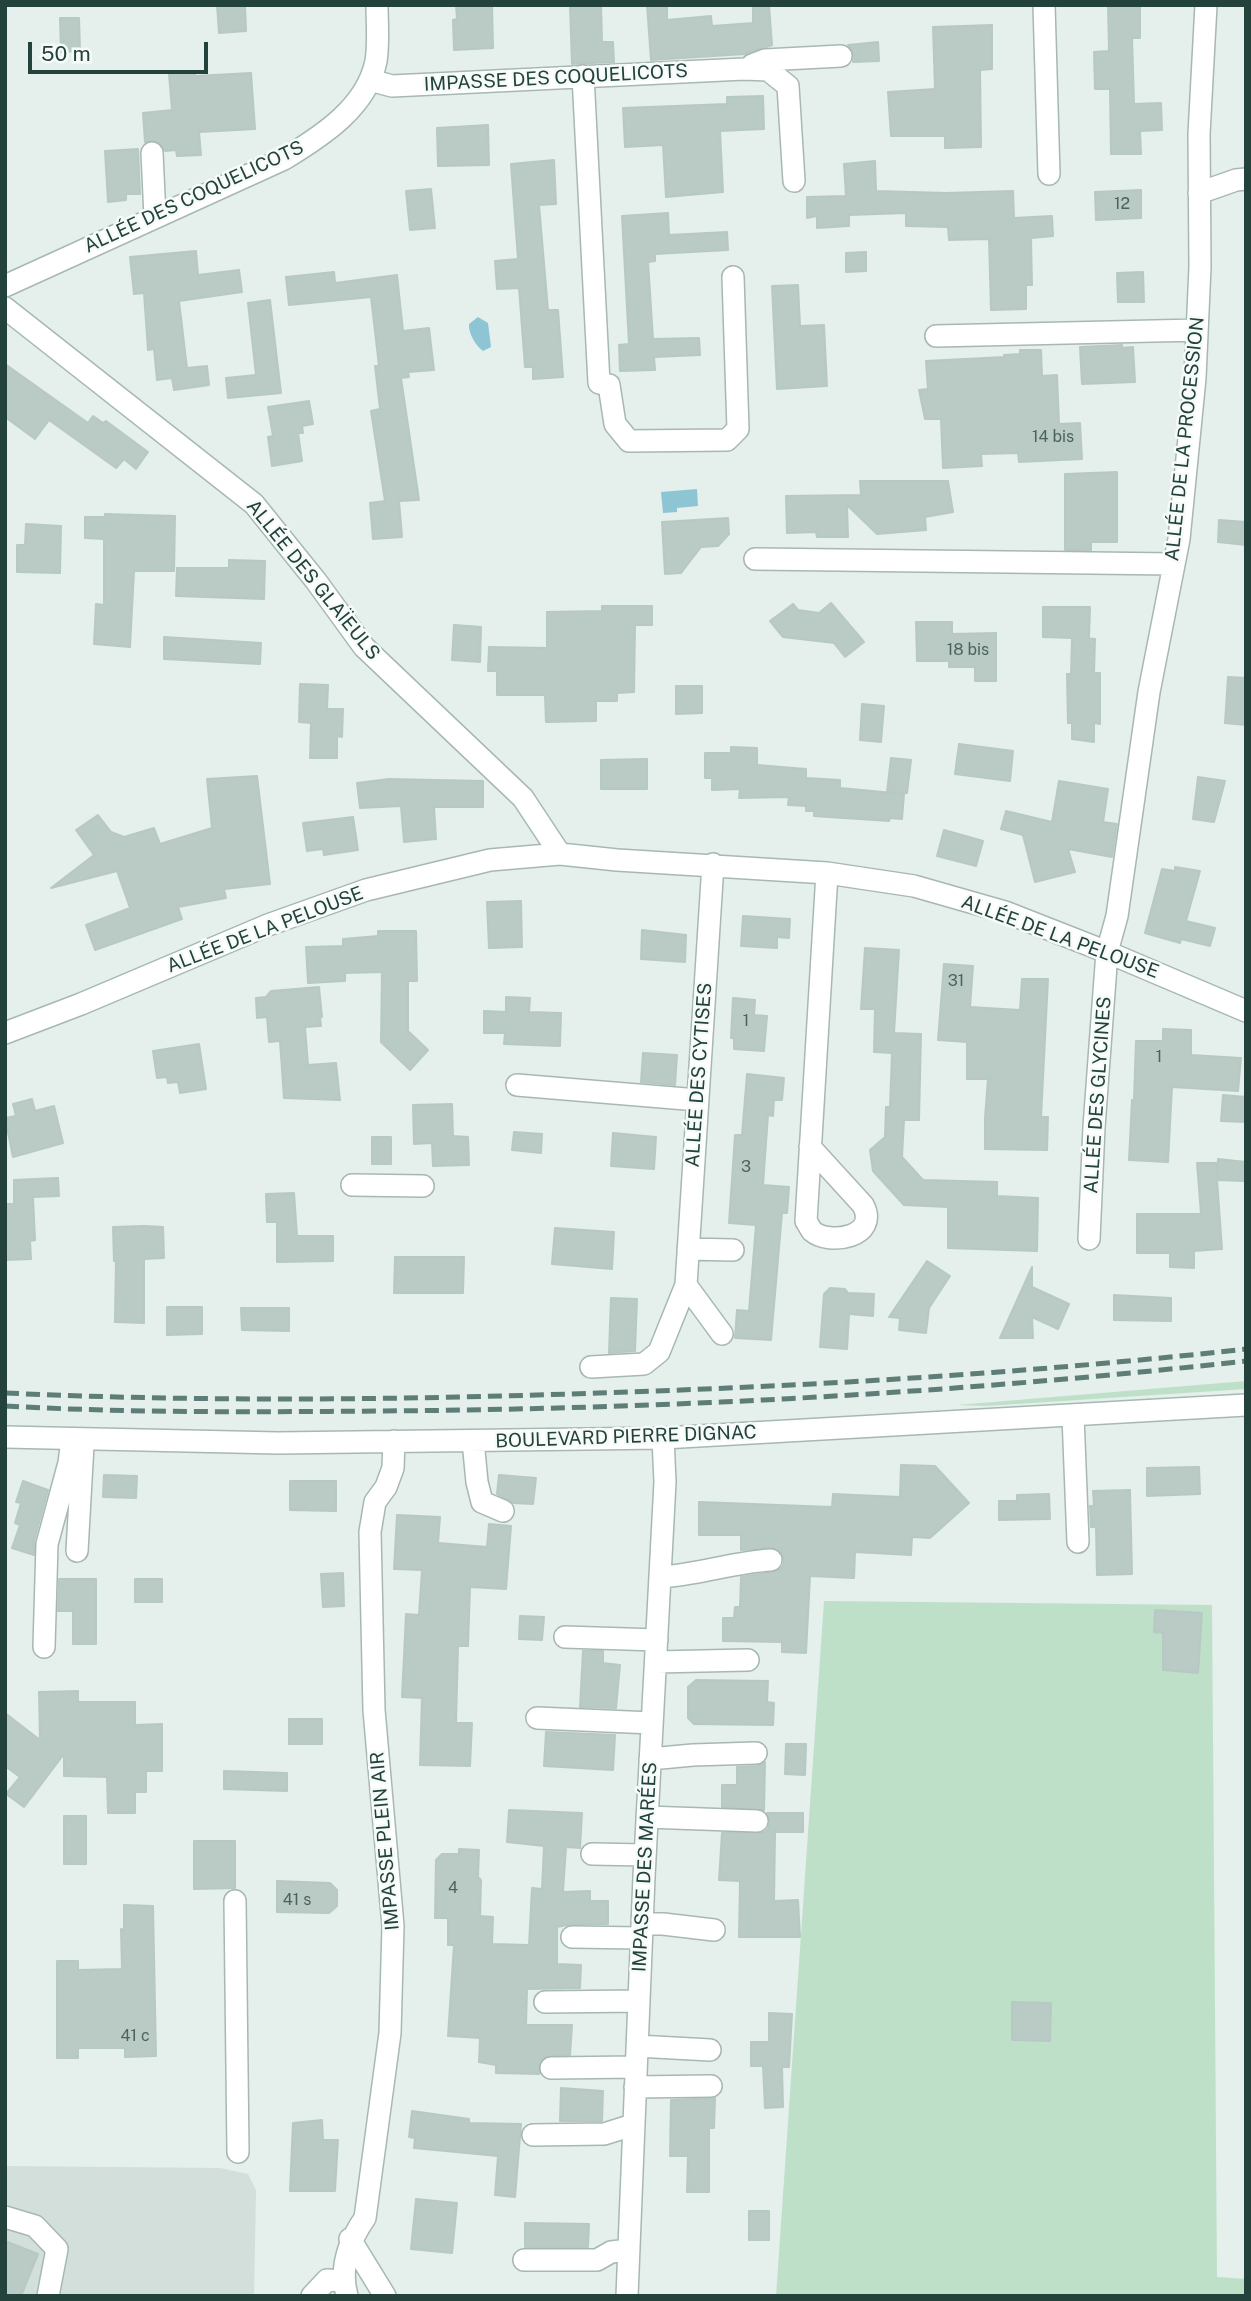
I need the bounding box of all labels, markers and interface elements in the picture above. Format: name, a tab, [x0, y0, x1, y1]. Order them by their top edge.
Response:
scale bar	[32, 28, 212, 72]
text: 50 m	[41, 41, 91, 66]
street label: IMPASSE DES COQUELICOTS	[423, 60, 689, 96]
street label: ALLÉE DES COQUELICOTS	[80, 136, 308, 258]
house number: 12	[1114, 194, 1130, 214]
street label: ALLÉE DE LA PROCESSION	[1161, 316, 1209, 562]
house number: 14 bis	[1032, 427, 1074, 447]
street label: ALLÉE DES GLAÏEULS	[241, 495, 385, 665]
house number: 18 bis	[947, 640, 989, 660]
street label: ALLÉE DE LA PELOUSE	[163, 882, 367, 978]
street label: ALLÉE DE LA PELOUSE	[958, 891, 1162, 983]
house number: 31	[948, 971, 964, 991]
street label: ALLÉE DES CYTISES	[681, 982, 717, 1168]
street label: ALLÉE DES GLYCINES	[1080, 996, 1116, 1194]
house number: 1	[743, 1011, 749, 1031]
house number: 1	[1156, 1047, 1162, 1067]
house number: 3	[741, 1157, 751, 1177]
street label: BOULEVARD PIERRE DIGNAC	[495, 1421, 757, 1453]
street label: IMPASSE PLEIN AIR	[366, 1751, 404, 1931]
street label: IMPASSE DES MARÉES	[628, 1761, 662, 1973]
house number: 4	[448, 1878, 458, 1898]
house number: 41 s	[283, 1890, 311, 1910]
house number: 41 c	[120, 2026, 150, 2046]

